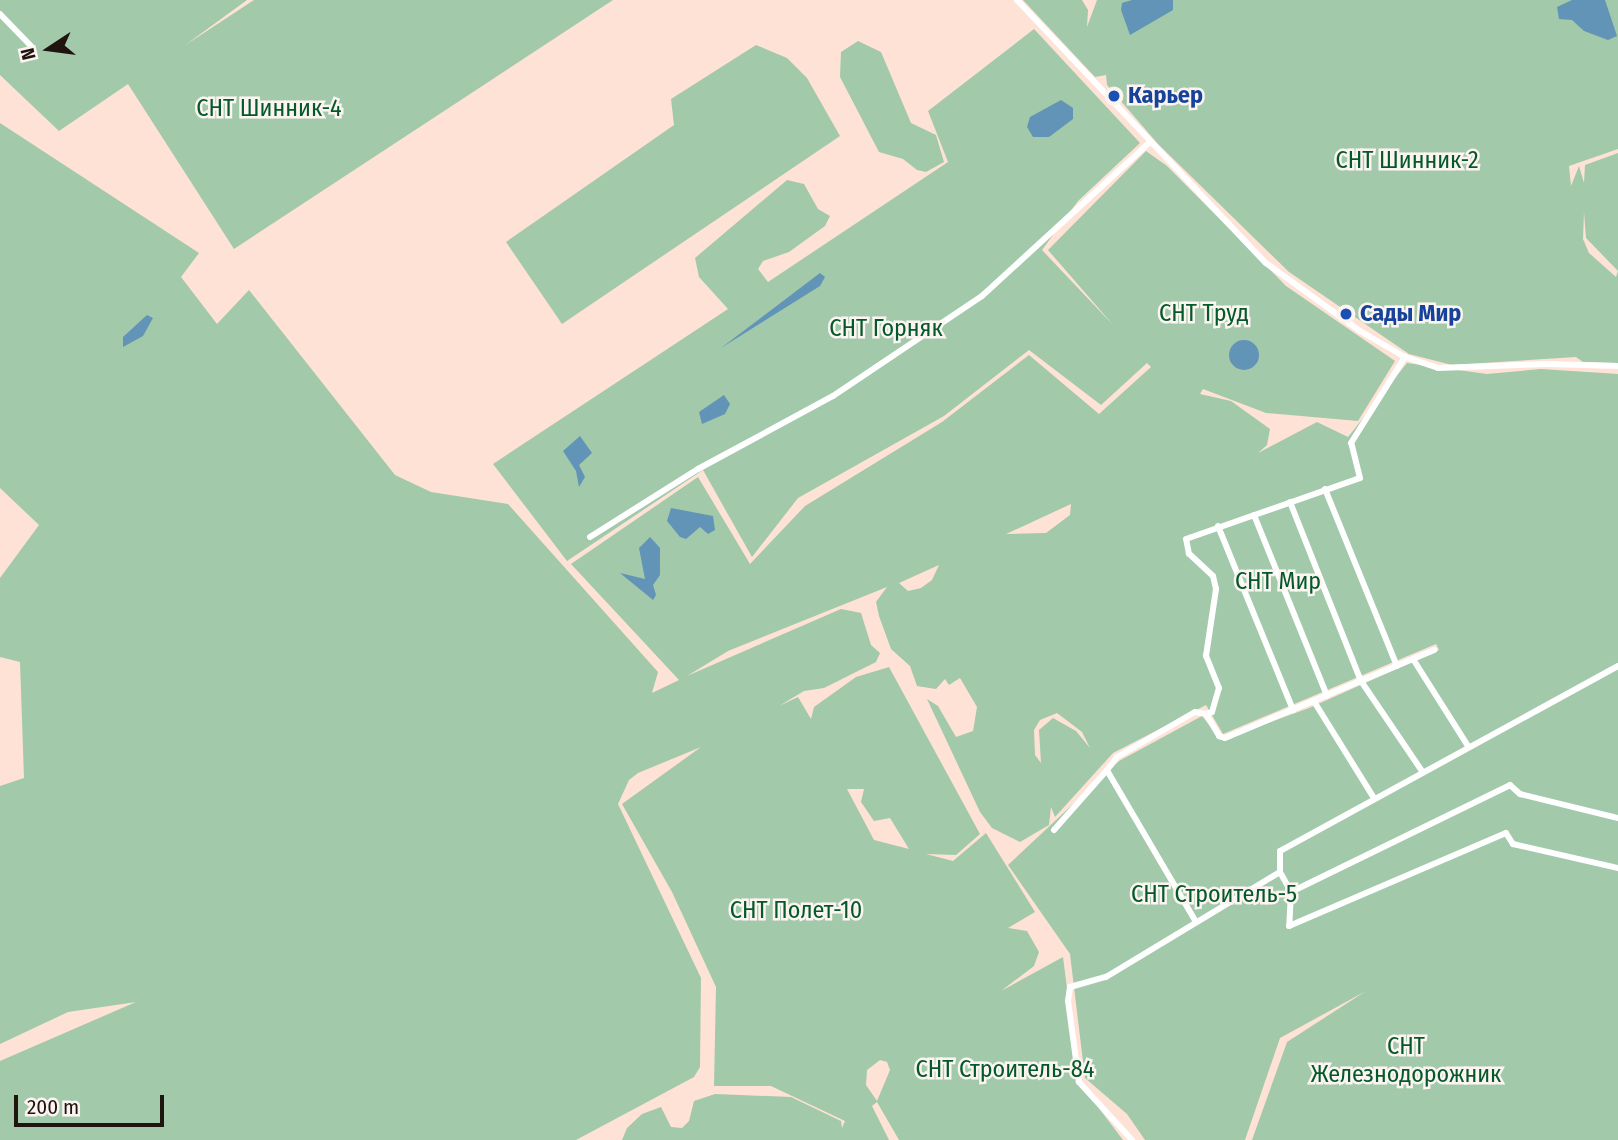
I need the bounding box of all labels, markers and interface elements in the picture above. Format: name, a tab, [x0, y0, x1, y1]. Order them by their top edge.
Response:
north arrow	[14, 14, 84, 84]
text: N	[16, 46, 41, 62]
place label: Карьер	[1128, 82, 1203, 110]
marker: Карьер	[1106, 88, 1122, 104]
park label: СНТ Шинник-4	[196, 95, 342, 123]
park label: СНТ Шинник-2	[1336, 147, 1478, 175]
park label: СНТ Труд	[1159, 300, 1249, 328]
place label: Сады Мир	[1360, 300, 1461, 328]
marker: Сады Мир	[1338, 306, 1354, 322]
park label: СНТ Горняк	[829, 315, 943, 343]
park label: СНТ Мир	[1235, 568, 1321, 596]
park label: СНТ Строитель-5	[1131, 881, 1297, 909]
park label: СНТ Полет-10	[730, 897, 862, 925]
park label: СНТ Железнодорожник	[1311, 1033, 1501, 1089]
park label: СНТ Строитель-84	[916, 1056, 1094, 1084]
scale bar	[18, 1080, 168, 1124]
text: 200 m	[27, 1094, 79, 1120]

